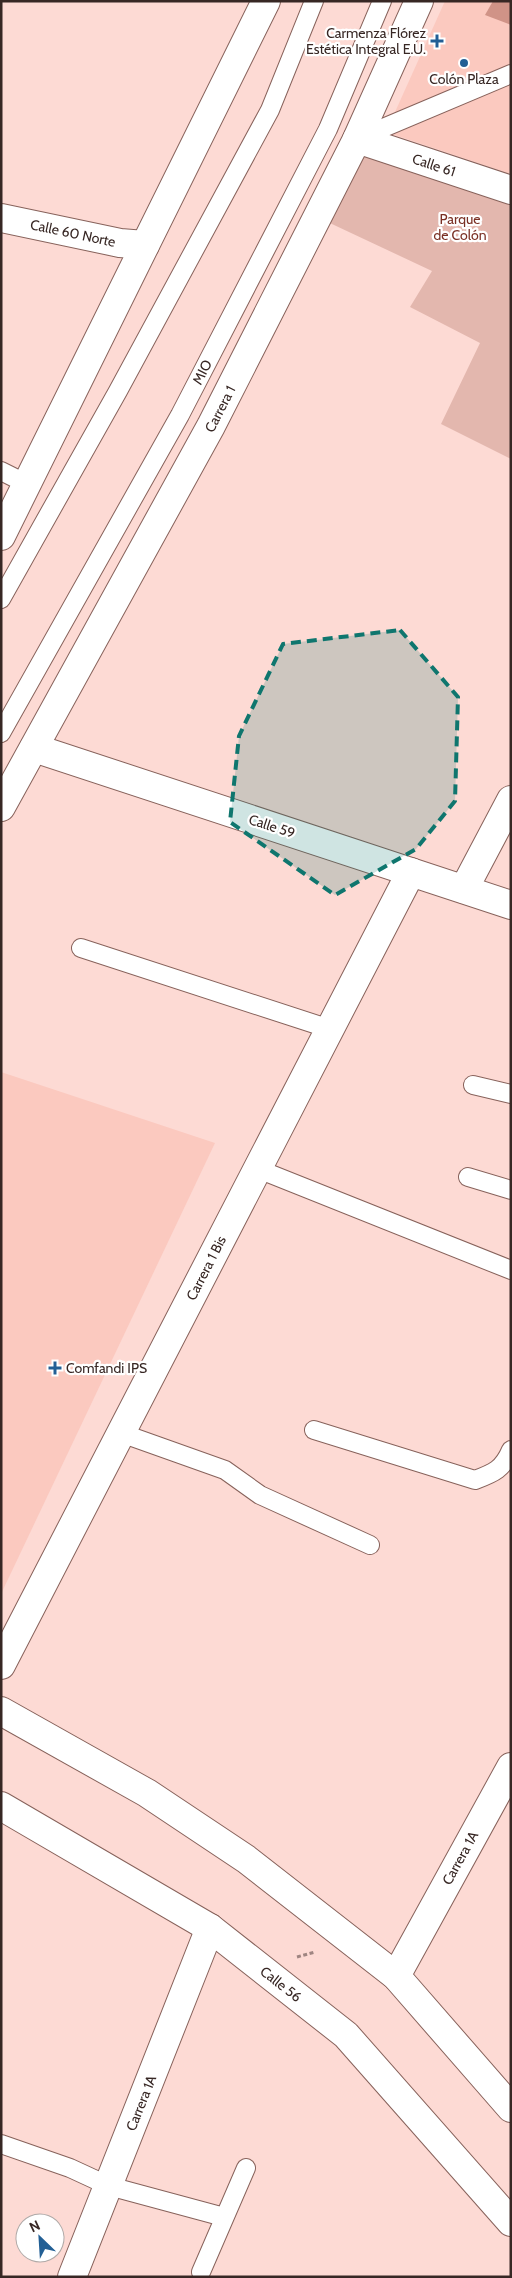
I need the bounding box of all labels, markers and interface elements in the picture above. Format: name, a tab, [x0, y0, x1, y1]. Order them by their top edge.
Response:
place label: Carmenza Flórez Estética Integral E.U.	[306, 24, 426, 58]
marker: Carmenza Flórez Estética Integral E.U.	[430, 34, 444, 48]
marker: Colón Plaza	[458, 57, 470, 69]
place label: Colón Plaza	[429, 70, 499, 88]
street label: Calle 61	[410, 150, 458, 180]
park label: Parque de Colón	[434, 210, 487, 244]
street label: Calle 60 Norte	[29, 215, 117, 251]
street label: MIO	[188, 356, 216, 388]
street label: Carrera 1	[201, 383, 239, 435]
street label: Calle 59	[247, 810, 298, 842]
street label: Carrera 1 Bis	[182, 1232, 230, 1303]
place label: Comfandi IPS	[66, 1359, 147, 1377]
marker: Comfandi IPS	[48, 1361, 62, 1375]
street label: Carrera 1A	[438, 1828, 482, 1888]
street label: Calle 56	[257, 1962, 305, 2006]
street label: Carrera 1A	[122, 2072, 160, 2134]
north arrow	[15, 2213, 65, 2263]
text: N	[26, 2216, 43, 2236]

